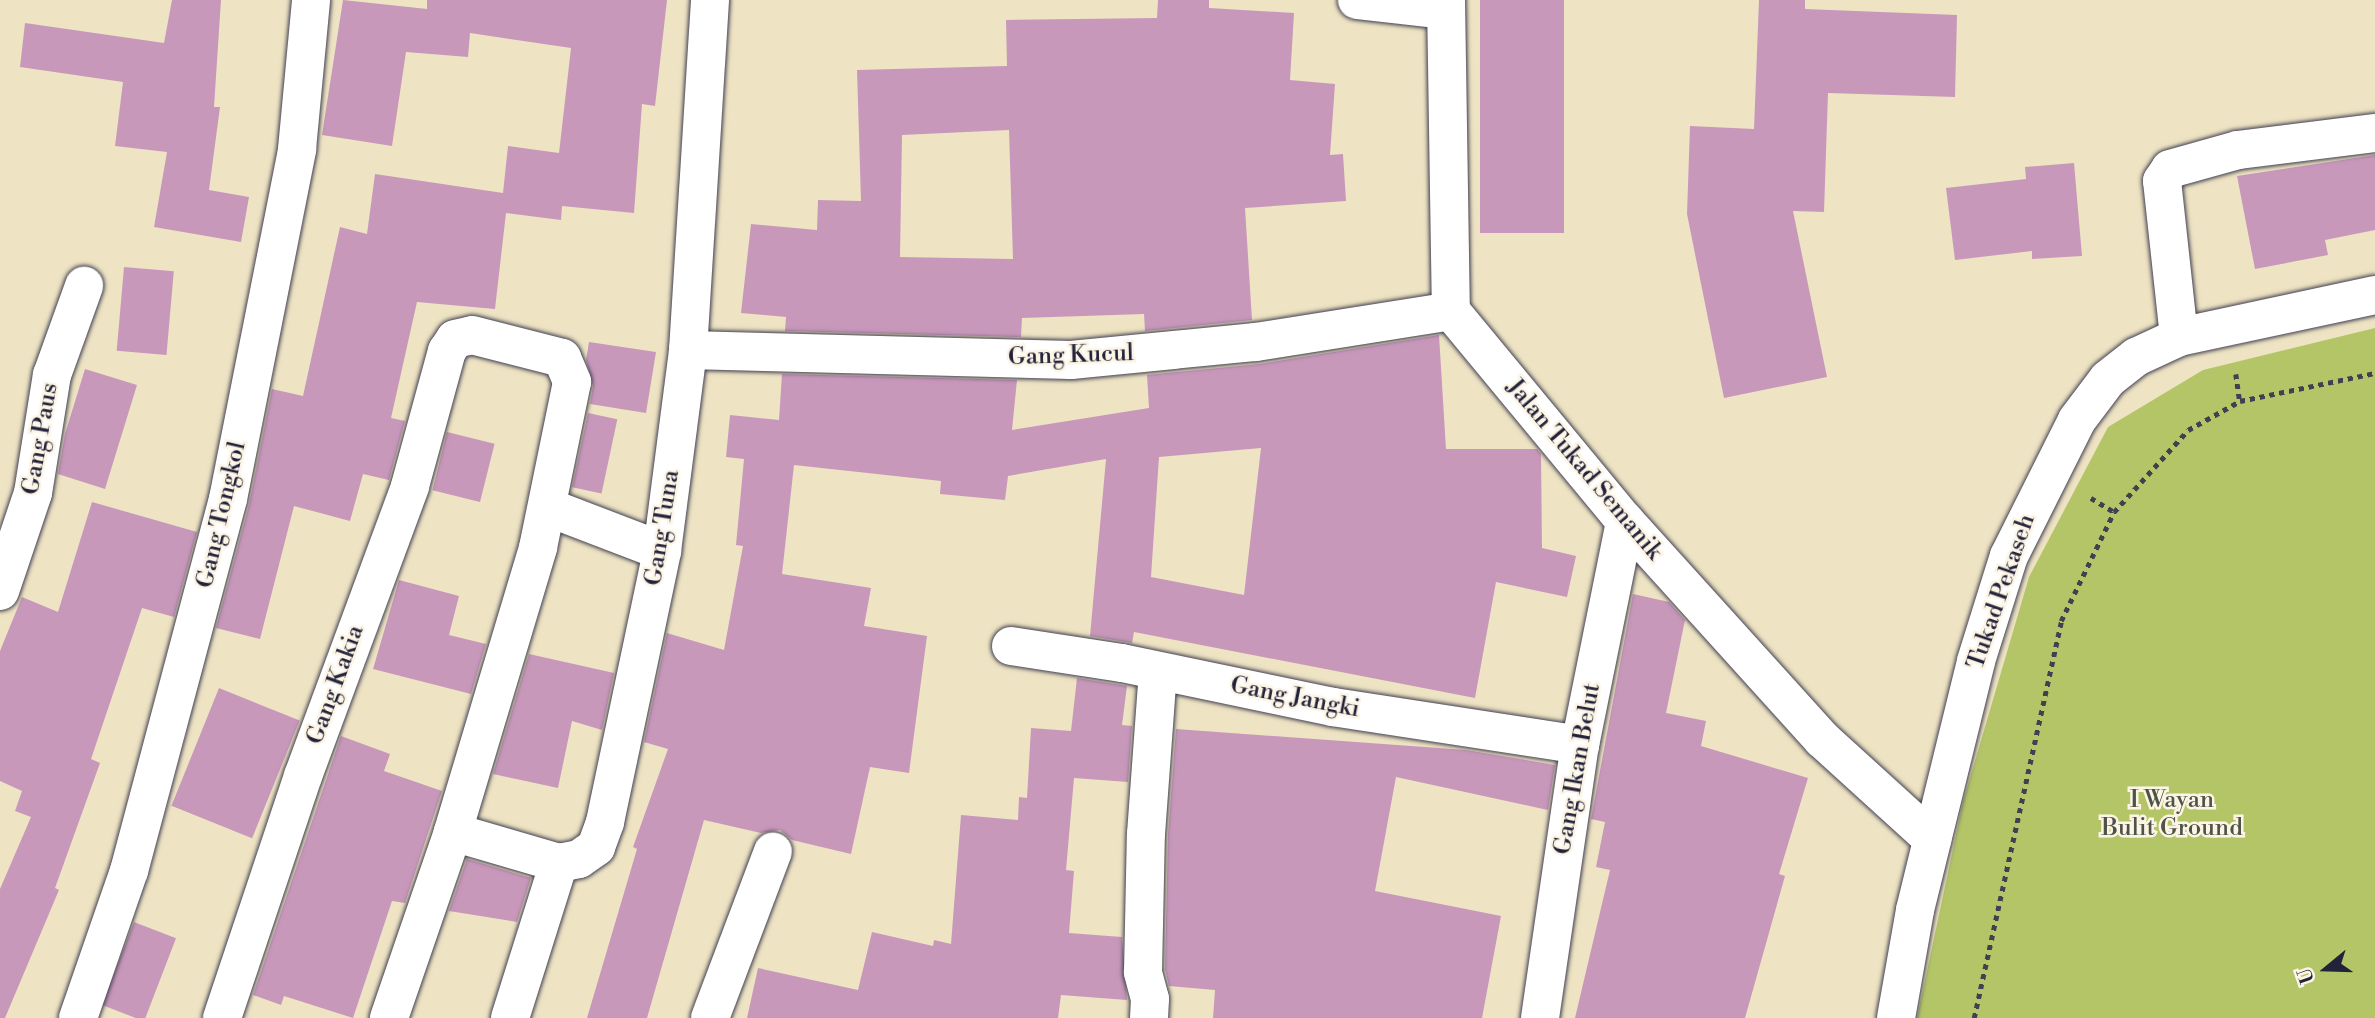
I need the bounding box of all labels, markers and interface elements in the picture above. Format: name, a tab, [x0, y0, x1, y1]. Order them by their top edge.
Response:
street label: Gang Kucul	[1008, 339, 1134, 373]
street label: Jalan Tukad Semanik	[1500, 374, 1668, 566]
street label: Gang Paus	[17, 381, 65, 497]
street label: Gang Tongkol	[191, 439, 253, 591]
street label: Gang Tuna	[640, 468, 686, 588]
street label: Tukad Pekaseh	[1962, 511, 2042, 673]
street label: Gang Kakia	[301, 621, 371, 749]
street label: Gang Jangki	[1228, 671, 1362, 725]
street label: Gang Ikan Belut	[1549, 681, 1607, 857]
park label: I Wayan Bulit Ground	[2101, 787, 2243, 843]
north arrow	[2291, 934, 2361, 1004]
text: U	[2292, 965, 2320, 987]

